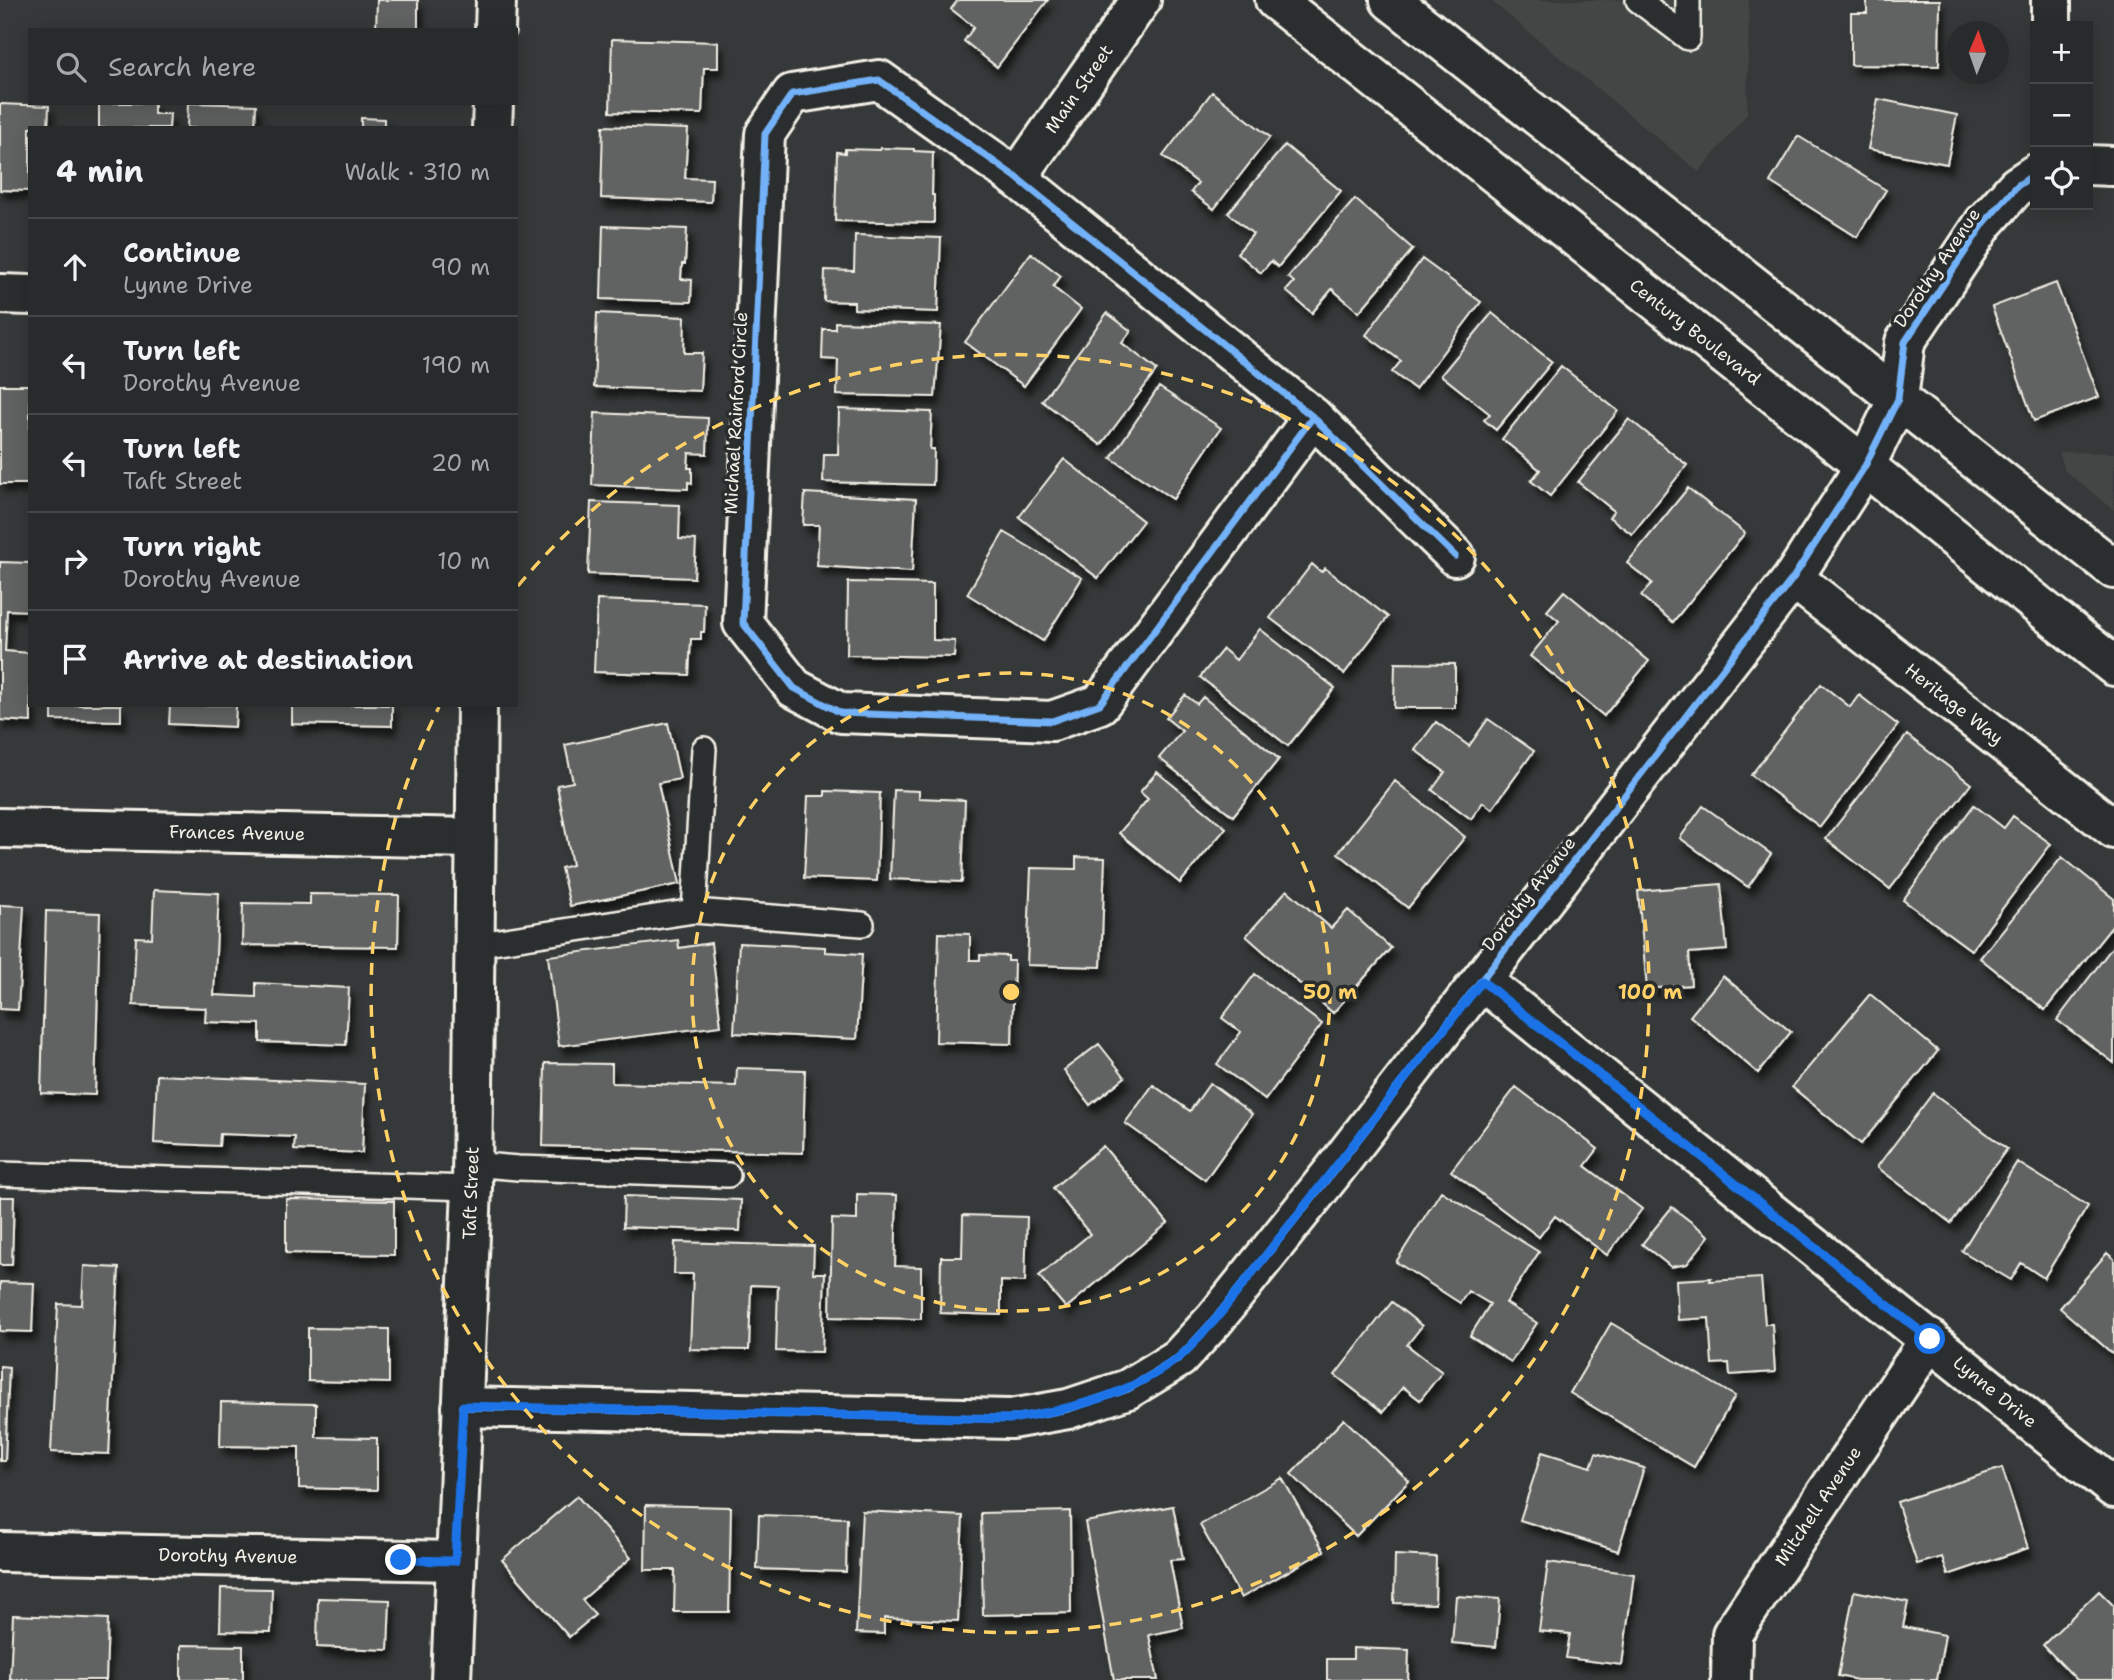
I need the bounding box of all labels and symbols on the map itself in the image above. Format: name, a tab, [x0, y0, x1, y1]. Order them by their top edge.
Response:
north arrow	[1946, 21, 2009, 84]
street label: Main Street	[1040, 40, 1119, 138]
street label: Dorothy Avenue	[1888, 204, 1986, 332]
street label: Century Boulevard	[1624, 273, 1766, 391]
street label: Michael Rainford Circle	[719, 311, 753, 515]
street label: Heritage Way	[1900, 658, 2008, 750]
street label: Frances Avenue	[169, 820, 305, 846]
street label: Dorothy Avenue	[1477, 832, 1581, 956]
text: 50 m	[1303, 978, 1357, 1006]
text: 100 m	[1618, 978, 1682, 1006]
centre of rings	[999, 980, 1023, 1004]
street label: Taft Street	[457, 1146, 485, 1240]
route start	[1914, 1323, 1945, 1354]
street label: Lynne Drive	[1948, 1351, 2042, 1433]
street label: Mitchell Avenue	[1769, 1441, 1867, 1571]
street label: Dorothy Avenue	[158, 1543, 298, 1569]
route end	[385, 1544, 416, 1575]

